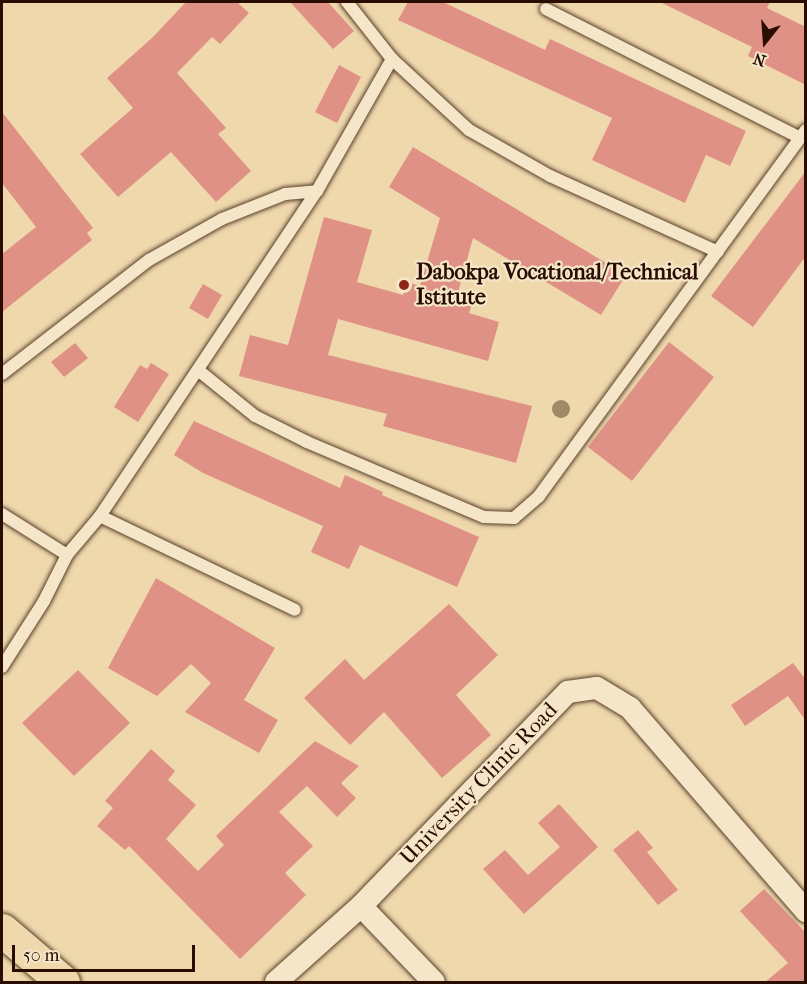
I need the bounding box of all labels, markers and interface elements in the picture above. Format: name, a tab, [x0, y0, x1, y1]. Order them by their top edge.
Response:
north arrow	[735, 12, 795, 72]
text: N	[751, 49, 768, 71]
place label: Dabokpa Vocational/Technical Istitute	[416, 259, 698, 310]
marker: Dabokpa Vocational/Technical Istitute	[397, 278, 411, 292]
street label: University Clinic Road	[395, 697, 563, 871]
scale bar	[15, 933, 198, 971]
text: 50 m	[23, 945, 59, 966]

